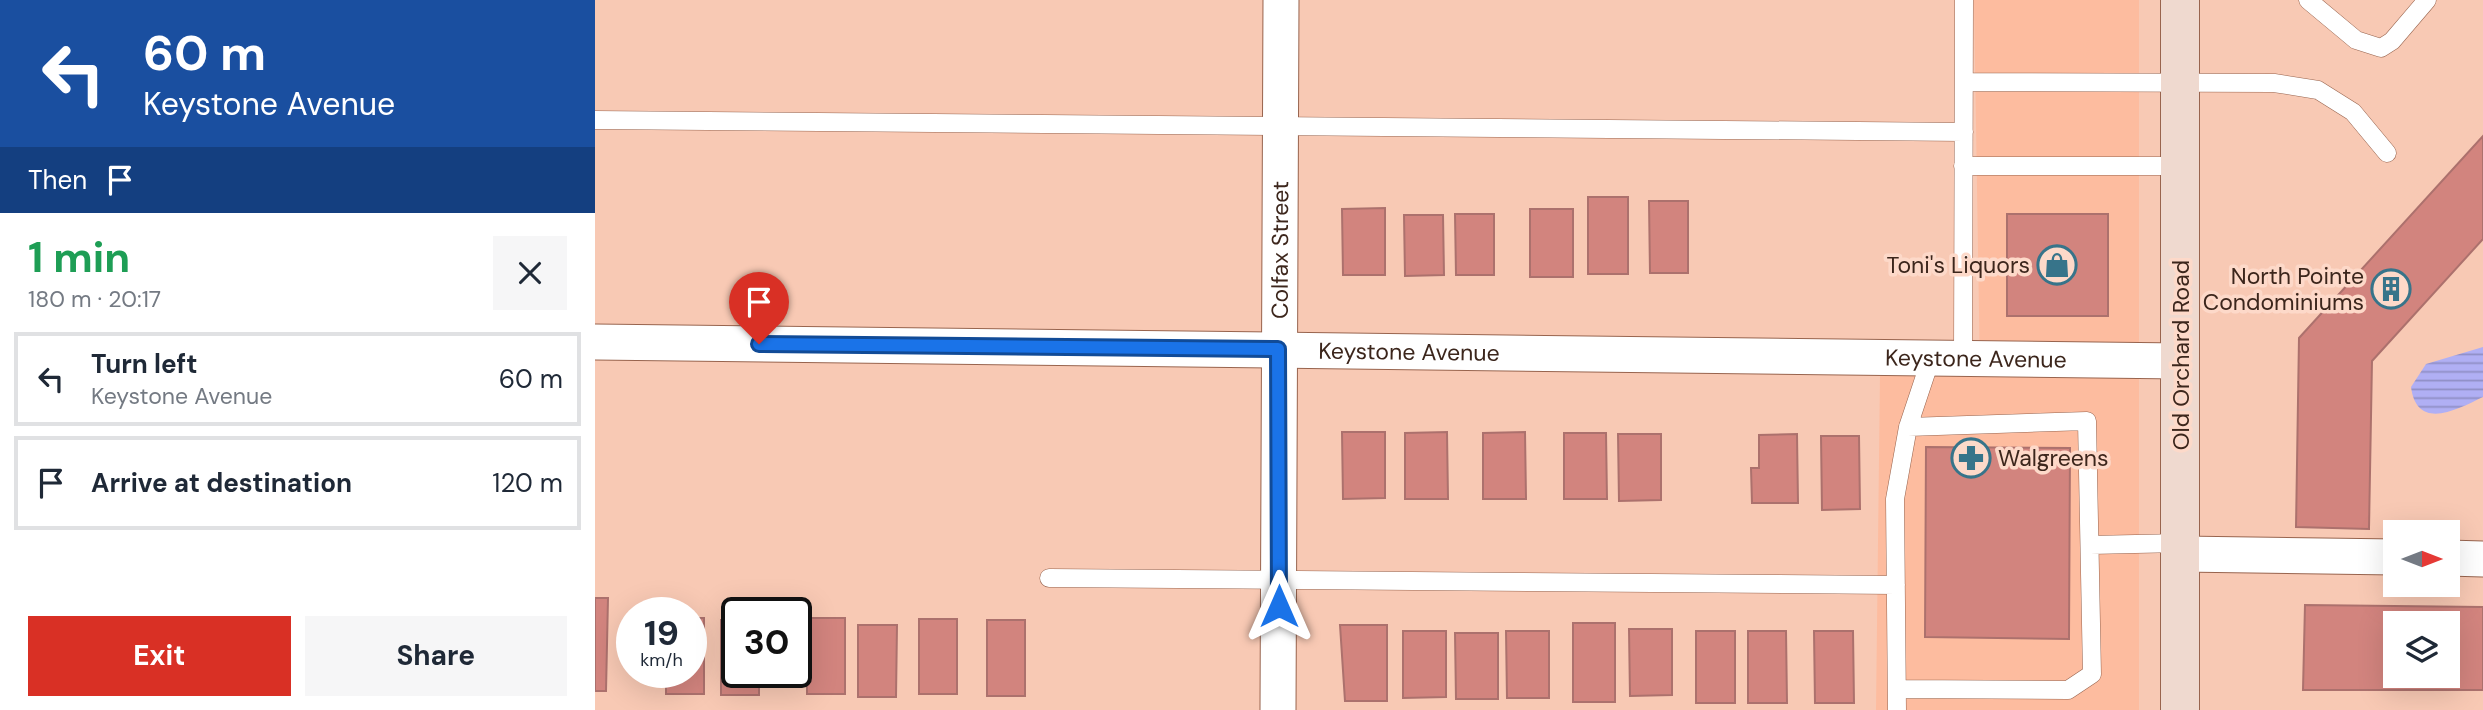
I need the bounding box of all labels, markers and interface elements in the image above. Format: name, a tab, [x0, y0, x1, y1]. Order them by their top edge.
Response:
text: 60 m	[143, 21, 266, 85]
icon: left	[28, 28, 119, 119]
text: Keystone Avenue	[143, 83, 395, 125]
icon: arrive	[101, 161, 139, 199]
text: Then	[28, 163, 87, 197]
street label: Colfax Street	[1265, 181, 1295, 319]
text: 1 min	[28, 230, 130, 285]
button: close	[493, 236, 567, 310]
shop icon: Toni's Liquors	[2036, 244, 2078, 286]
place label: Toni's Liquors	[1887, 250, 2030, 280]
street label: Old Orchard Road	[2166, 260, 2196, 450]
place label: North Pointe Condominiums	[2203, 261, 2364, 317]
building icon: North Pointe Condominiums	[2370, 268, 2412, 310]
pin	[729, 272, 789, 344]
icon: arrive	[740, 283, 778, 321]
text: 180 m · 20:17	[28, 284, 161, 314]
street label: Keystone Avenue	[1318, 336, 1500, 368]
street label: Keystone Avenue	[1885, 342, 2067, 375]
text: Turn left	[91, 347, 198, 381]
icon: left	[32, 360, 70, 398]
text: 60 m	[499, 362, 563, 396]
text: Keystone Avenue	[91, 381, 272, 411]
pharmacy icon: Walgreens	[1950, 437, 1992, 479]
place label: Walgreens	[1998, 443, 2109, 473]
icon: arrive	[32, 464, 70, 502]
text: Arrive at destination	[91, 466, 352, 500]
text: 120 m	[492, 466, 563, 500]
north arrow	[2383, 520, 2461, 597]
map controls	[2383, 520, 2460, 688]
position arrow	[1242, 569, 1316, 643]
speed limit sign: 30	[721, 597, 812, 688]
text: 19	[644, 610, 679, 656]
button: layers	[2383, 611, 2460, 688]
button: Exit	[28, 616, 291, 696]
button: Share	[305, 616, 567, 696]
text: km/h	[640, 648, 683, 672]

